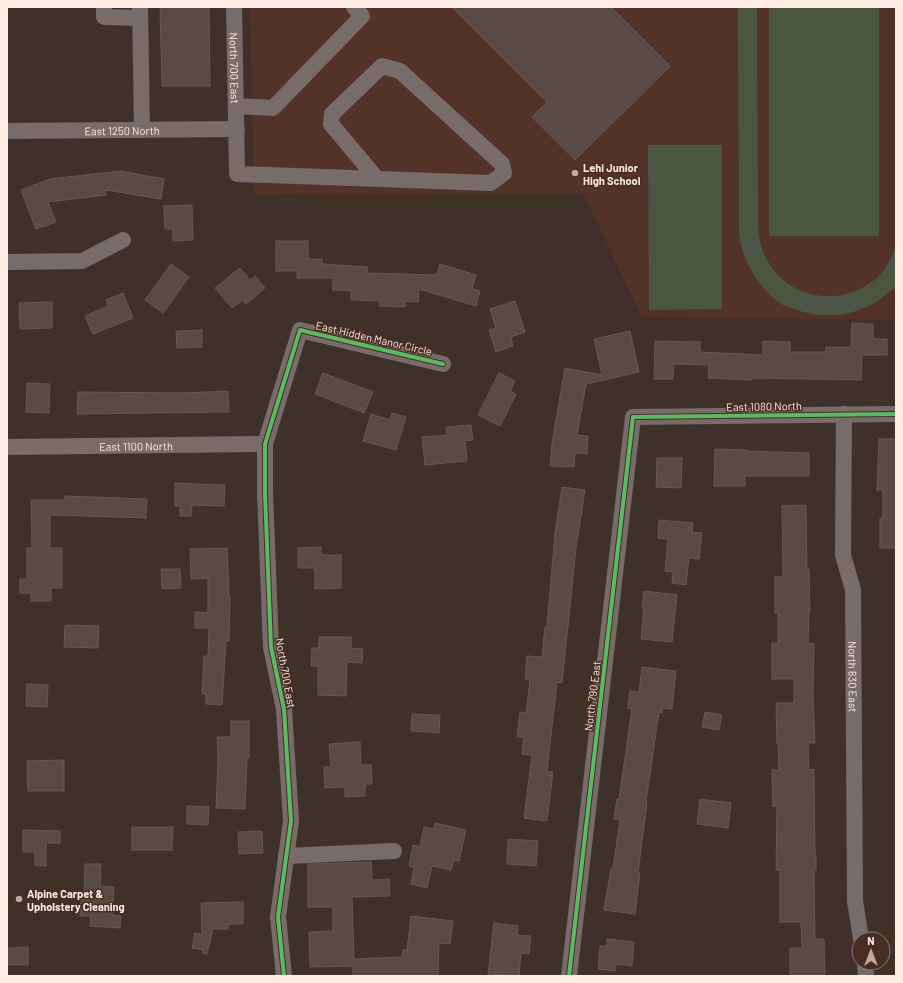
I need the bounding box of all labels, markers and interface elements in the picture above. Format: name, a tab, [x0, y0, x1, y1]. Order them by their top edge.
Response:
street label: North 700 East	[228, 32, 242, 104]
street label: East 1250 North	[84, 123, 160, 137]
place label: Lehi Junior High School	[583, 161, 641, 187]
marker: Lehi Junior High School	[570, 168, 580, 178]
street label: East Hidden Manor Circle	[315, 318, 433, 358]
street label: East 1080 North	[726, 399, 802, 413]
street label: East 1100 North	[99, 439, 173, 452]
street label: North 700 East	[273, 637, 299, 709]
street label: North 830 East	[847, 641, 860, 712]
street label: North 790 East	[581, 660, 603, 732]
place label: Alpine Carpet & Upholstery Cleaning	[27, 887, 125, 913]
marker: Alpine Carpet & Upholstery Cleaning	[14, 894, 24, 904]
north arrow	[851, 931, 891, 971]
text: N	[867, 934, 875, 947]

